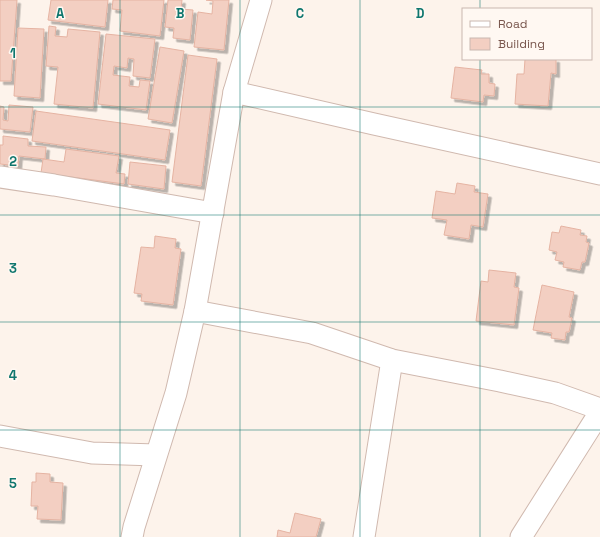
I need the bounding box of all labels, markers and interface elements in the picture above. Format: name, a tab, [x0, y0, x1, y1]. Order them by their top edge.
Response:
text: A	[56, 5, 65, 22]
text: B	[176, 5, 185, 22]
text: C	[296, 5, 304, 22]
text: D	[416, 5, 425, 22]
legend	[462, 8, 592, 60]
text: Road	[498, 16, 527, 32]
text: Building	[498, 36, 545, 52]
text: 1	[10, 45, 16, 62]
text: 2	[9, 153, 17, 170]
text: 3	[9, 260, 17, 277]
text: 4	[9, 367, 17, 384]
text: 5	[9, 475, 17, 492]

